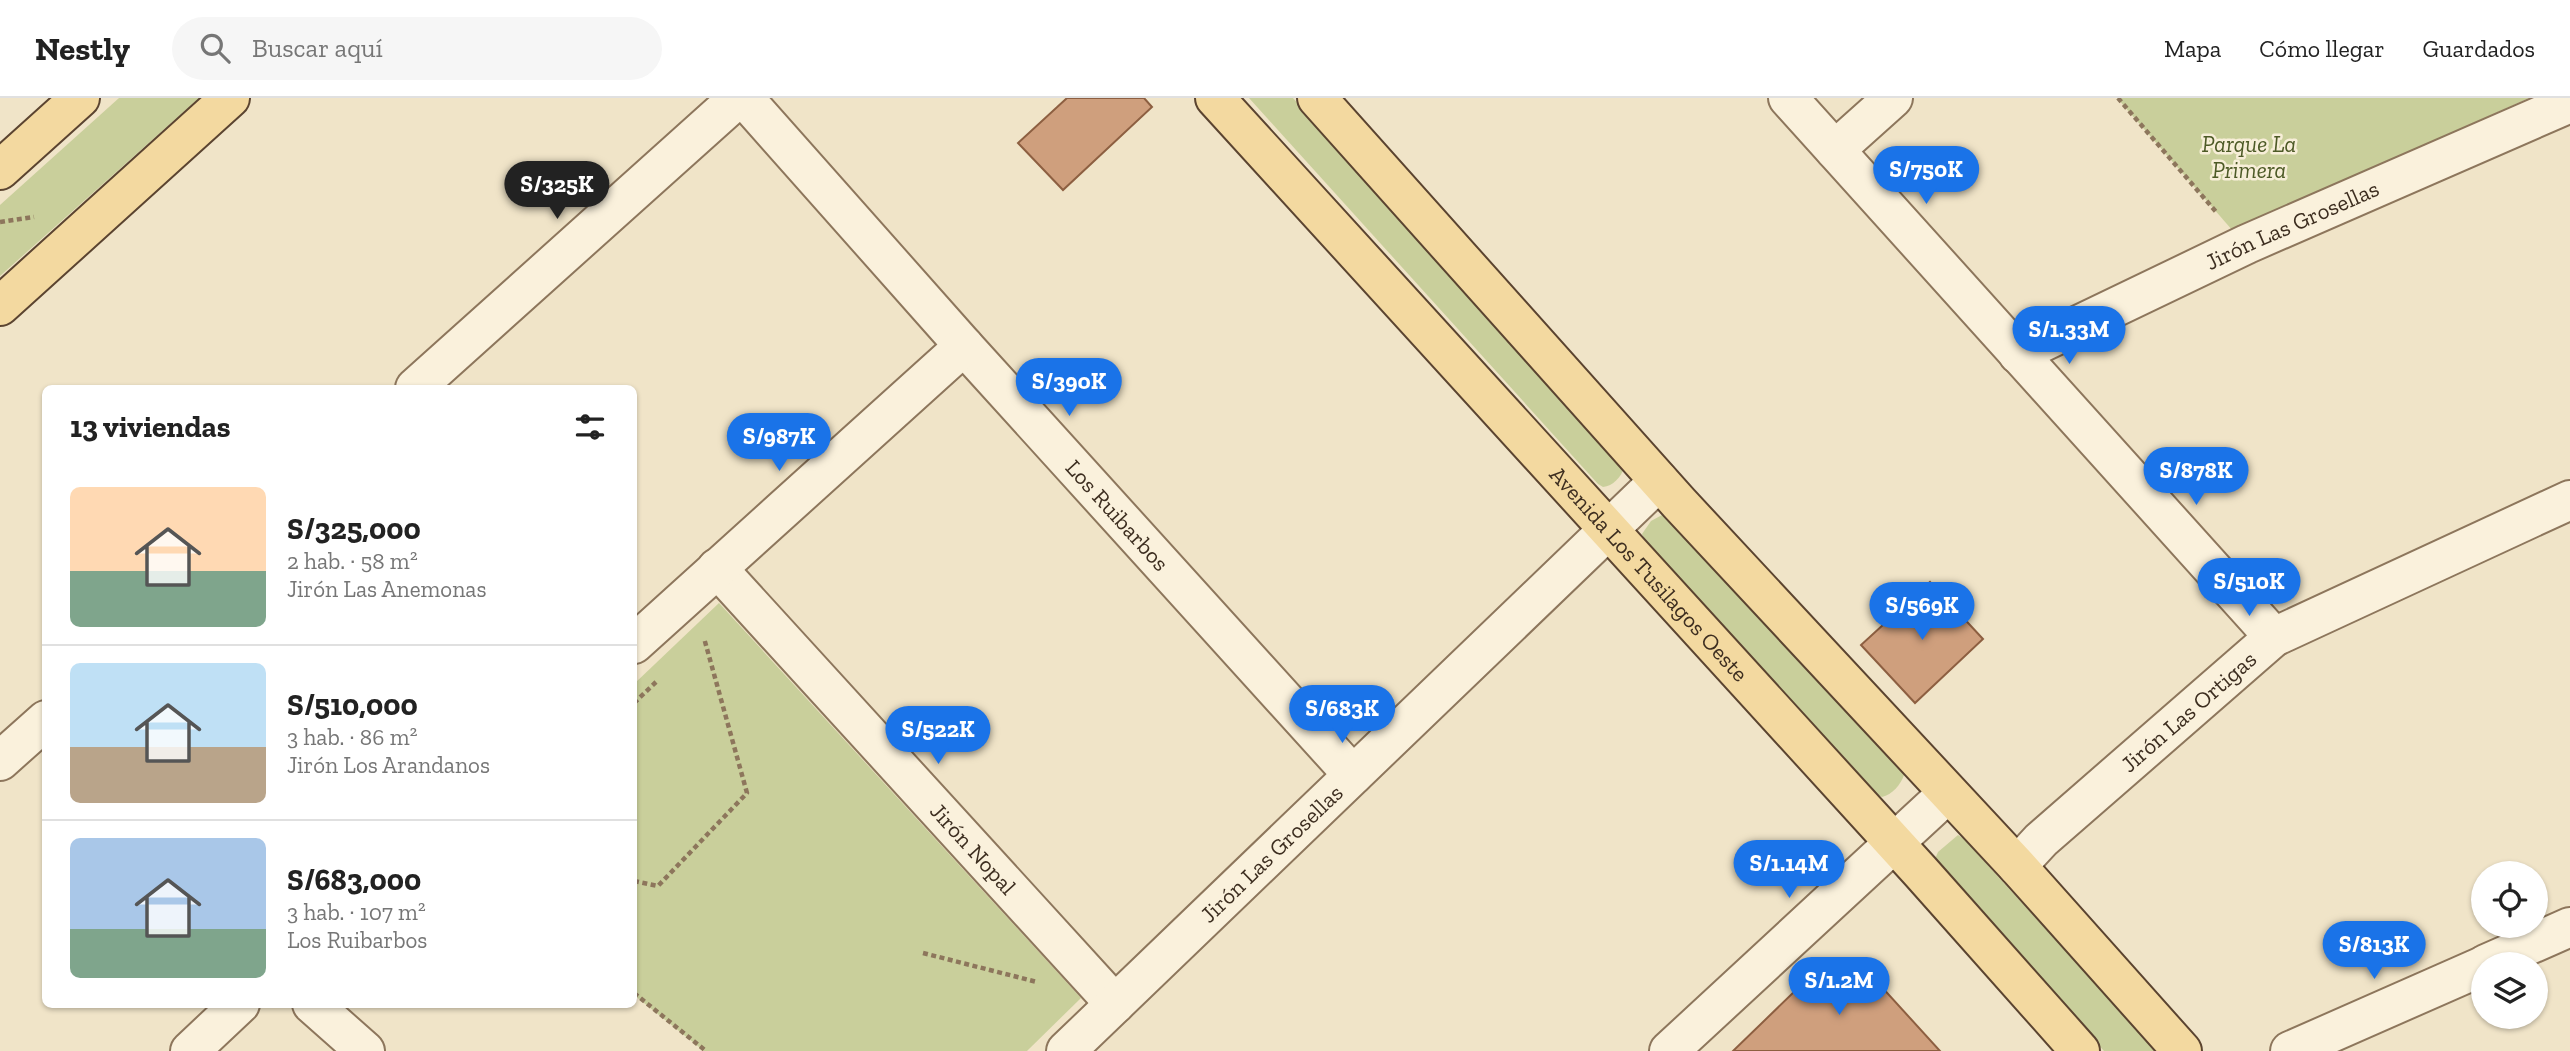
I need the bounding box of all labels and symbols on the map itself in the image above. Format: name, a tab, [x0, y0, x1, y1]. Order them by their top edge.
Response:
park label: Parque La Primera	[2202, 130, 2296, 184]
pin: S/750K	[1869, 146, 1983, 206]
pin: S/325K	[500, 162, 614, 221]
street label: Jirón Las Grosellas	[2201, 174, 2383, 276]
pin: S/1.33M	[2004, 306, 2134, 366]
pin: S/390K	[1012, 358, 1126, 418]
pin: S/987K	[722, 414, 836, 473]
pin: S/878K	[2139, 448, 2253, 507]
street label: Los Ruibarbos	[1060, 454, 1175, 577]
street label: Avenida Los Tusilagos Oeste	[1544, 460, 1754, 687]
pin: S/510K	[2192, 559, 2306, 618]
pin: S/569K	[1865, 582, 1979, 642]
street label: Jirón Las Ortigas	[2115, 645, 2262, 778]
pin: S/683K	[1285, 686, 1399, 745]
pin: S/522K	[881, 706, 995, 766]
street label: Jirón Las Grosellas	[1194, 779, 1349, 928]
street label: Jirón Nopal	[924, 797, 1022, 900]
pin: S/1.14M	[1724, 840, 1854, 900]
pin: S/813K	[2317, 922, 2431, 981]
pin: S/1.2M	[1782, 958, 1896, 1017]

